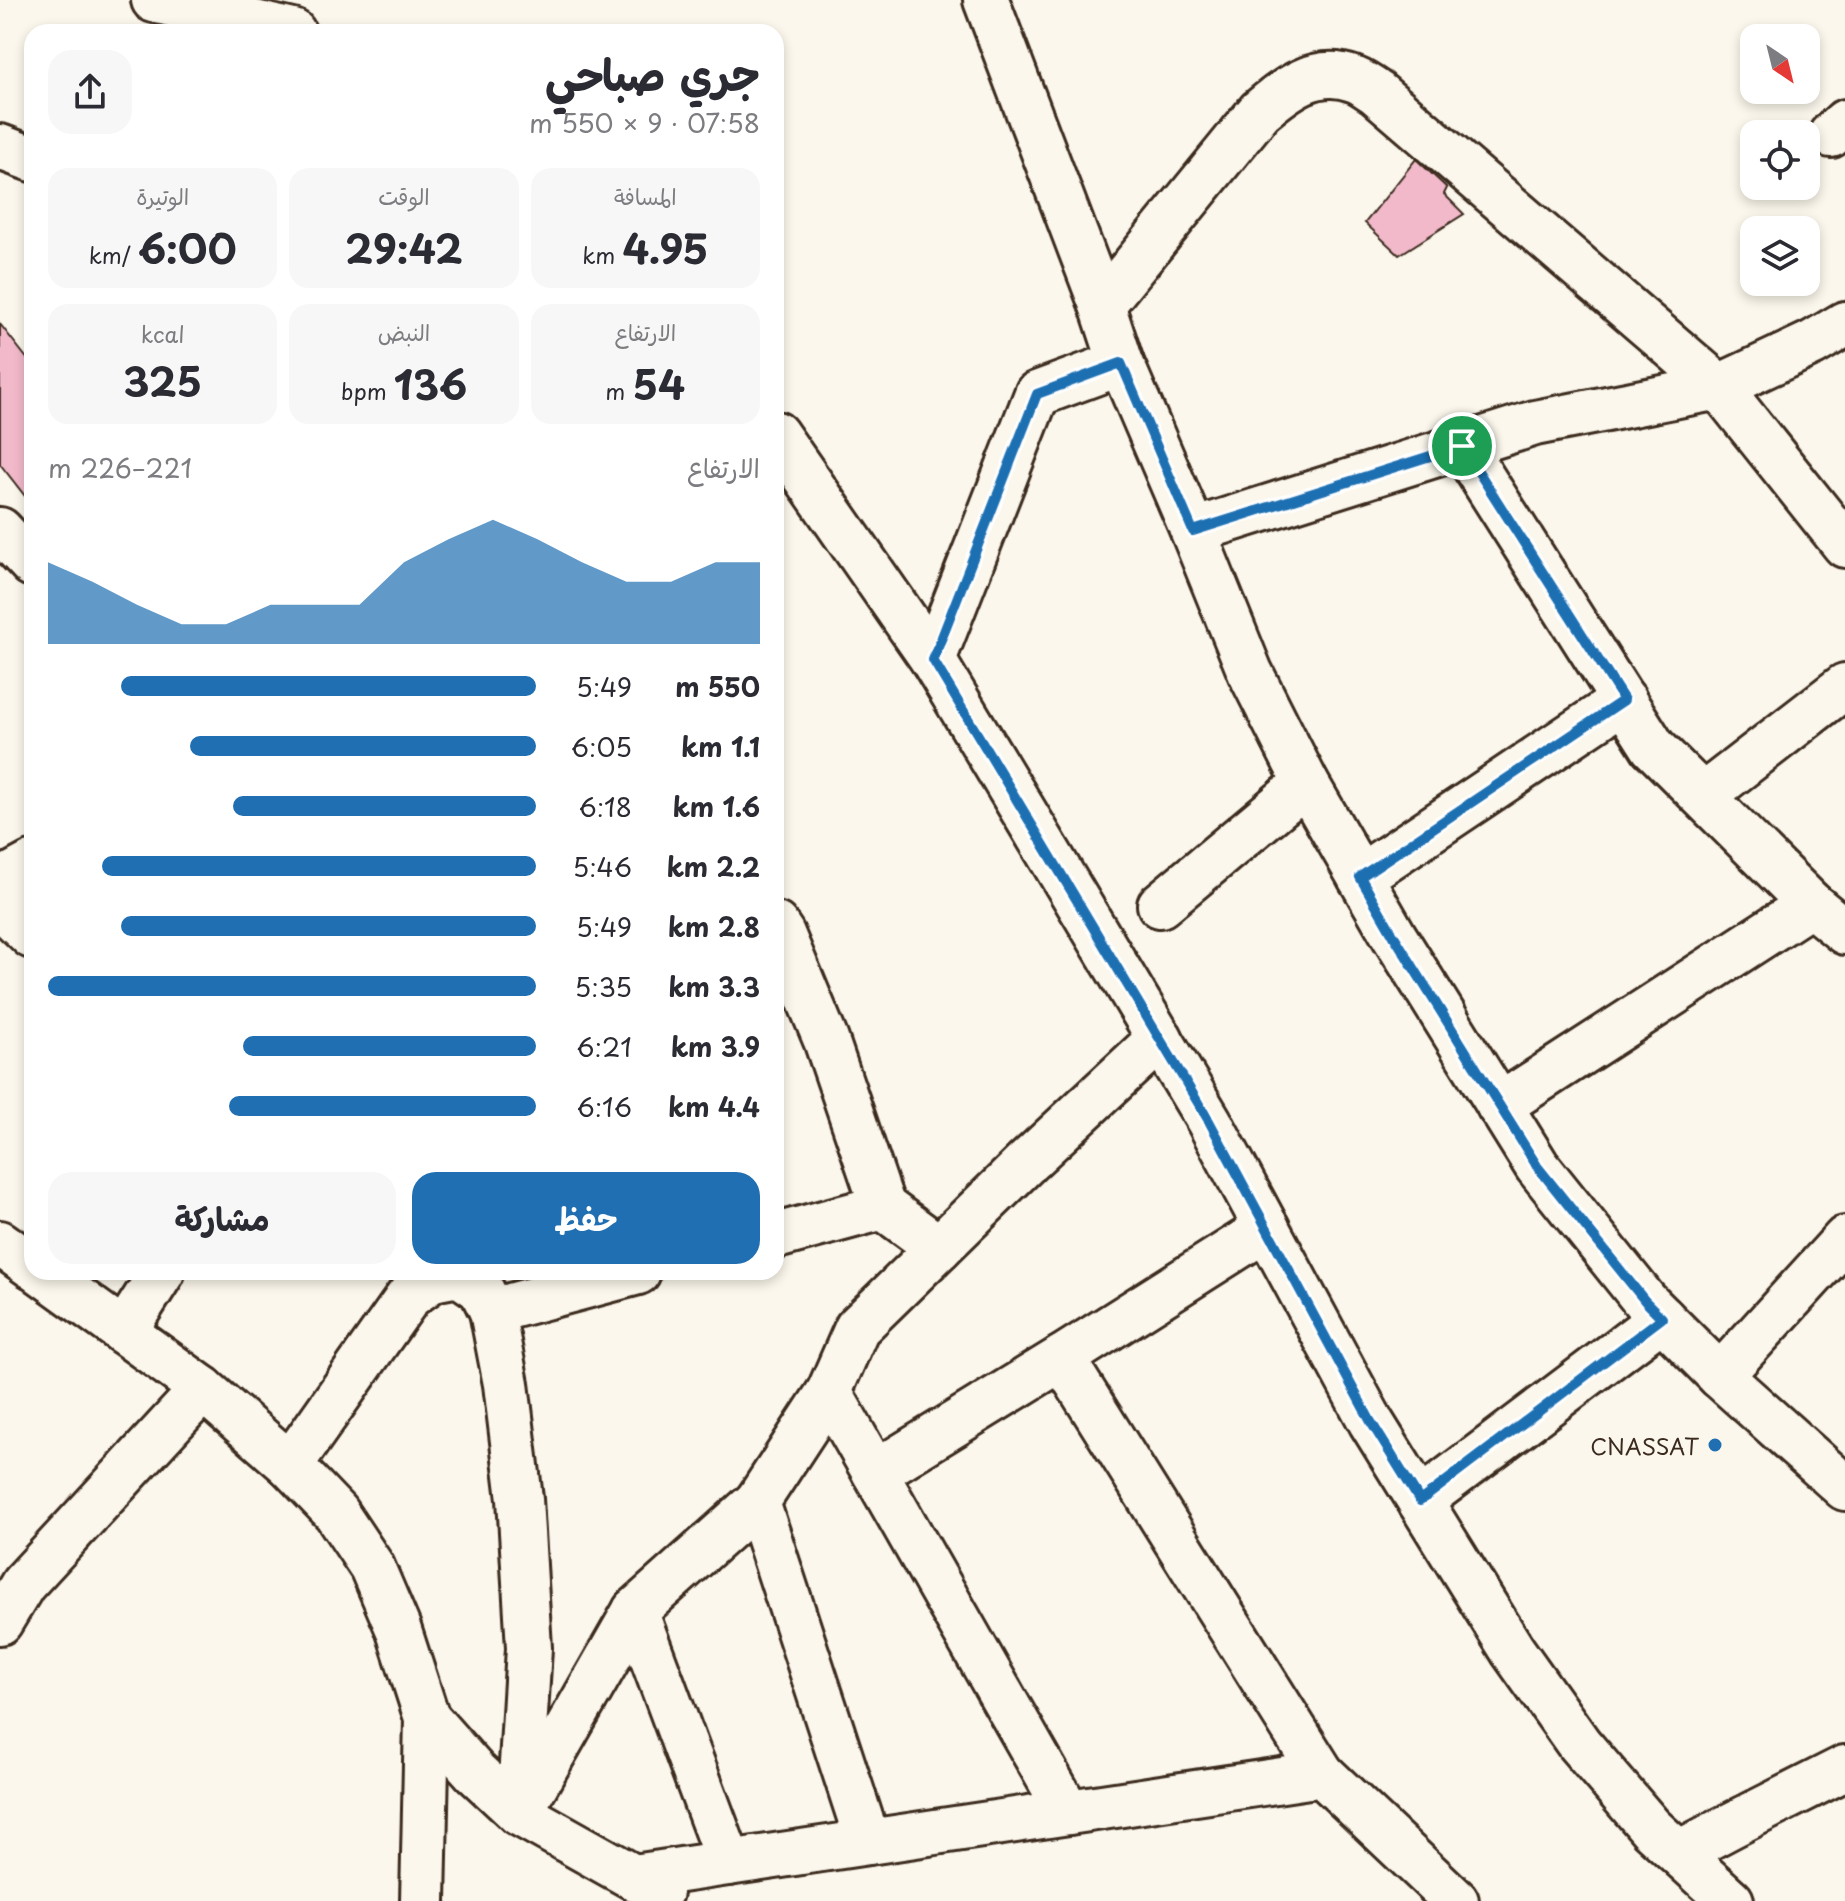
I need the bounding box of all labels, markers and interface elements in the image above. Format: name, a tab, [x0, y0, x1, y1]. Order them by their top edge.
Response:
north arrow	[1740, 24, 1820, 104]
map controls	[1740, 24, 1820, 296]
text: جري صباحي	[545, 40, 760, 106]
button: share	[48, 50, 132, 134]
text: 07:58 · 9 × 550 m	[529, 103, 760, 142]
button: locate	[1740, 120, 1820, 200]
text: الوتيرة	[136, 179, 189, 212]
text: الوقت	[378, 179, 430, 212]
text: المسافة	[614, 179, 677, 212]
button: layers	[1740, 216, 1820, 296]
text: 6:00	[138, 217, 237, 278]
text: 29:42	[345, 217, 463, 278]
text: 4.95	[622, 217, 709, 278]
text: /km	[89, 238, 138, 271]
text: km	[582, 238, 622, 271]
text: النبض	[378, 315, 430, 348]
text: الارتفاع	[614, 315, 676, 348]
text: kcal	[141, 317, 185, 350]
text: 325	[123, 350, 202, 411]
text: 136	[394, 353, 467, 414]
text: 54	[633, 353, 685, 414]
text: bpm	[341, 374, 394, 407]
text: m	[605, 374, 633, 407]
pin	[1428, 412, 1496, 480]
icon: arrive	[1440, 424, 1484, 468]
text: 221–226 m	[48, 448, 192, 487]
text: الارتفاع	[687, 448, 760, 487]
text: 5:49	[576, 667, 632, 706]
text: 550 m	[675, 667, 760, 706]
text: 6:05	[571, 727, 632, 766]
text: 1.1 km	[681, 727, 760, 766]
text: 6:18	[578, 787, 632, 826]
text: 1.6 km	[673, 787, 760, 826]
text: 5:46	[572, 847, 632, 886]
text: 2.2 km	[667, 847, 760, 886]
text: 5:49	[576, 907, 632, 946]
text: 2.8 km	[668, 907, 760, 946]
text: 5:35	[575, 967, 632, 1006]
text: 3.3 km	[669, 967, 760, 1006]
text: 6:21	[576, 1027, 632, 1066]
text: 3.9 km	[671, 1027, 760, 1066]
text: 6:16	[576, 1087, 632, 1126]
text: 4.4 km	[668, 1087, 760, 1126]
button: مشاركة	[48, 1172, 396, 1264]
button: حفظ	[412, 1172, 760, 1264]
place label: CNASSAT	[1590, 1429, 1699, 1462]
marker: CNASSAT	[1706, 1436, 1724, 1454]

